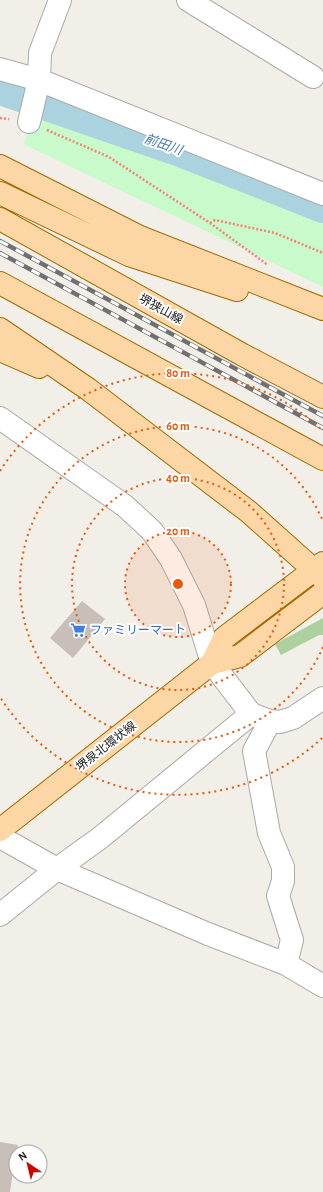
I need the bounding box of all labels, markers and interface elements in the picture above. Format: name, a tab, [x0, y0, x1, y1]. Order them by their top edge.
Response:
water label: 前田川	[142, 132, 186, 158]
street label: 堺狭山線	[137, 291, 185, 326]
text: 80 m	[166, 367, 190, 379]
text: 60 m	[166, 420, 190, 432]
text: 40 m	[166, 472, 190, 484]
text: 20 m	[166, 525, 190, 537]
centre of rings	[171, 577, 185, 591]
supermarket icon: ファミリーマート	[69, 621, 87, 639]
place label: ファミリーマート	[90, 624, 186, 636]
street label: 堺泉北環状線	[73, 718, 138, 773]
north arrow	[8, 1144, 48, 1184]
text: N	[16, 1150, 29, 1163]

